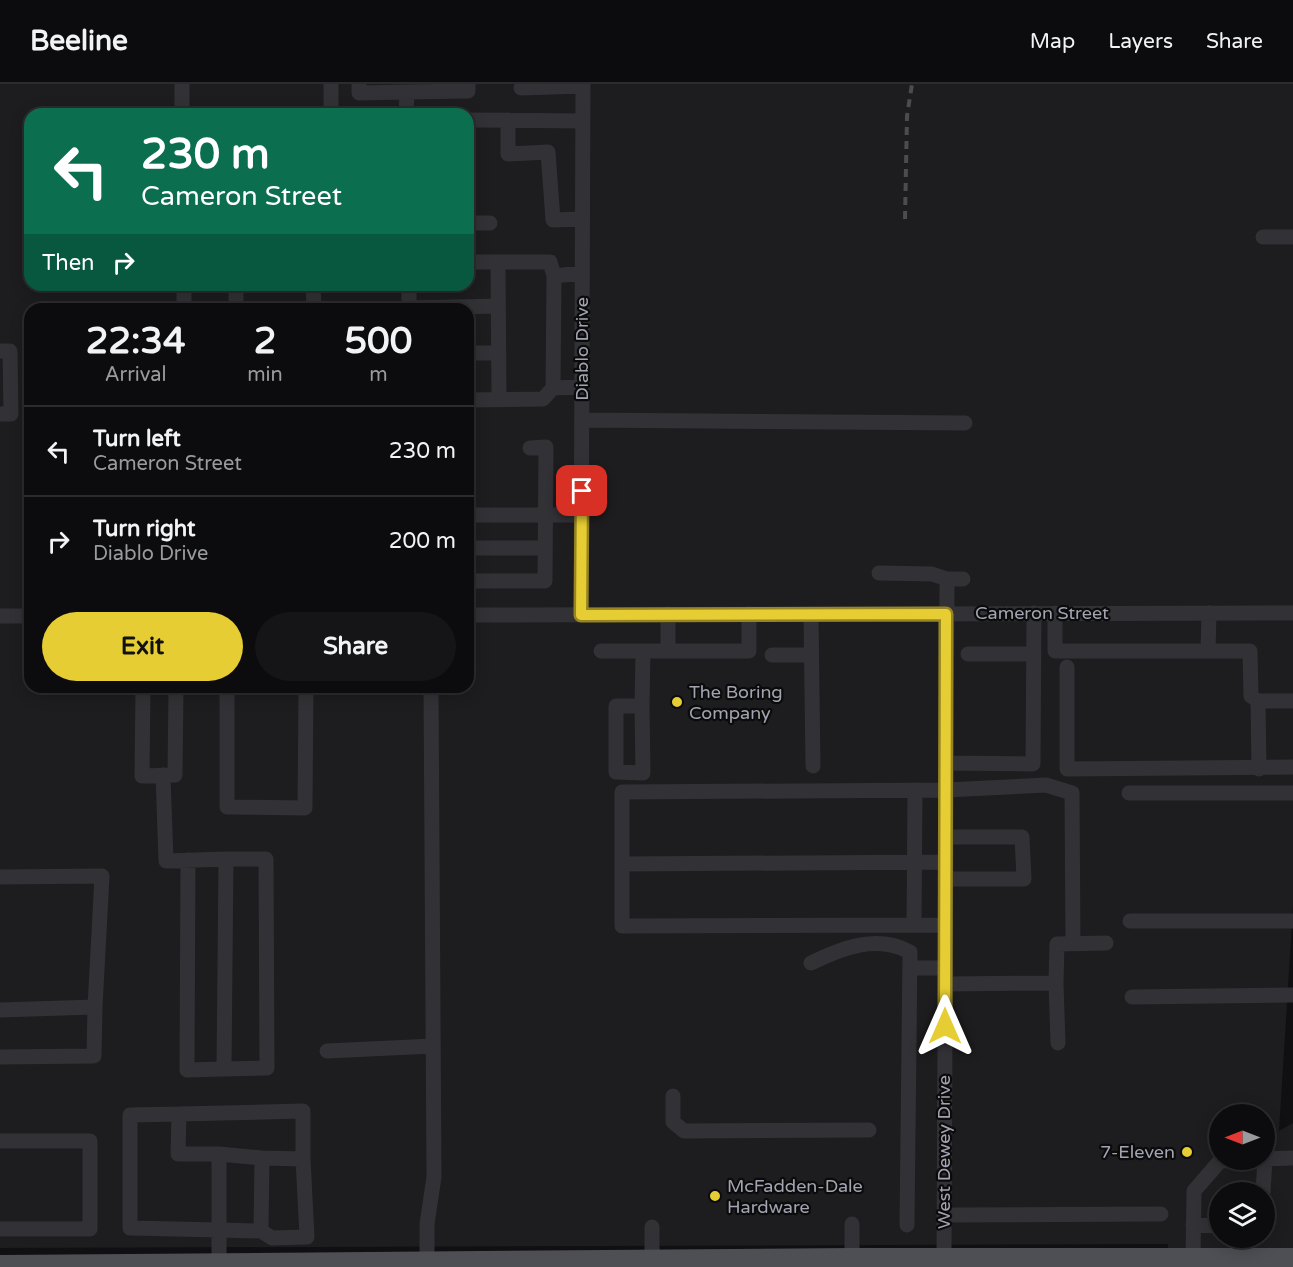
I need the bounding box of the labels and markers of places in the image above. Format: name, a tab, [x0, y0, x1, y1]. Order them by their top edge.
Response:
pin	[556, 465, 607, 516]
place label: The Boring Company	[689, 681, 783, 724]
marker: The Boring Company	[670, 695, 684, 709]
place label: 7-Eleven	[1100, 1141, 1175, 1163]
marker: 7-Eleven	[1180, 1145, 1194, 1159]
place label: McFadden-Dale Hardware	[727, 1175, 863, 1218]
marker: McFadden-Dale Hardware	[708, 1189, 722, 1203]

